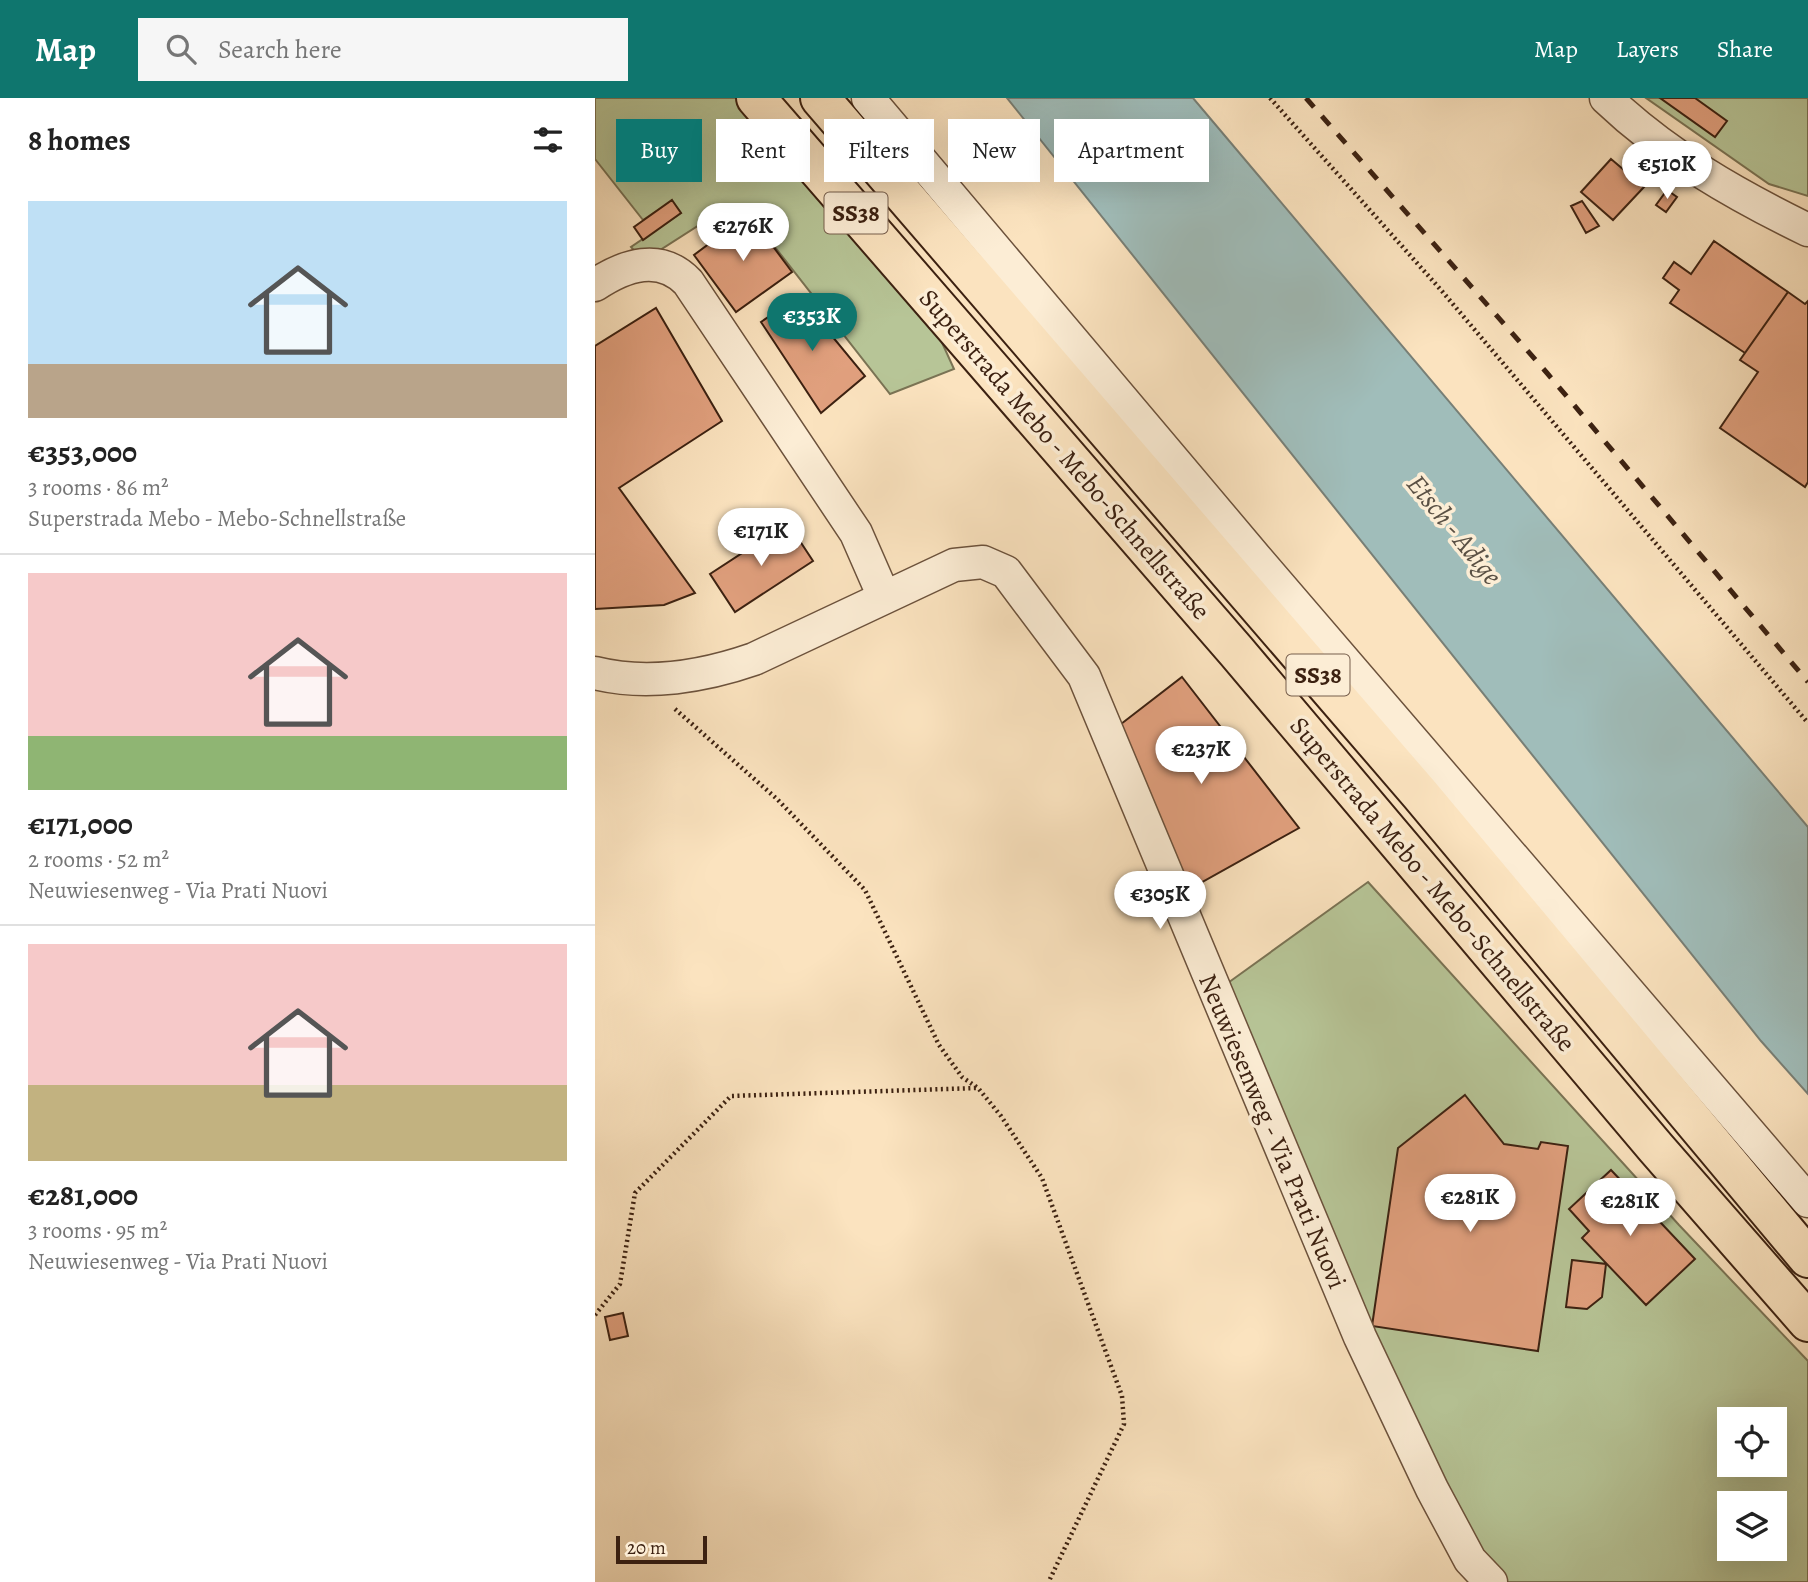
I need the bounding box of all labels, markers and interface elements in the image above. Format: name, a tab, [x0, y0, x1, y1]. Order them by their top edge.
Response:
search box	[138, 18, 628, 81]
text: Map	[35, 27, 96, 72]
icon: search	[162, 30, 200, 68]
text: Search here	[218, 32, 342, 67]
text: Map	[1534, 33, 1578, 65]
text: Layers	[1616, 33, 1679, 65]
text: Share	[1717, 33, 1773, 65]
chip: Buy	[616, 119, 702, 182]
chip: Rent	[716, 119, 810, 182]
chip: Filters	[824, 119, 934, 182]
chip: New	[948, 119, 1040, 182]
chip: Apartment	[1054, 119, 1209, 182]
text: 8 homes	[28, 120, 131, 160]
icon: filters	[529, 121, 567, 159]
pin: €510K	[1618, 141, 1716, 201]
text: €510K	[1638, 148, 1696, 179]
road number: SS38	[825, 192, 887, 233]
pin: €276K	[694, 204, 792, 263]
text: €276K	[713, 210, 773, 241]
icon: home	[235, 247, 361, 373]
street label: Superstrada Mebo - Mebo-Schnellstraße	[911, 282, 1218, 627]
pin: €353K	[763, 294, 861, 353]
text: €353K	[783, 300, 841, 331]
text: €353,000	[28, 432, 137, 472]
water label: Etsch - Adige	[1398, 466, 1511, 593]
text: 3 rooms · 86 m²	[28, 472, 169, 503]
text: Superstrada Mebo - Mebo-Schnellstraße	[28, 503, 406, 534]
pin: €171K	[712, 508, 810, 568]
text: €171K	[734, 515, 788, 546]
icon: home	[235, 619, 361, 745]
road number: SS38	[1287, 654, 1349, 696]
street label: Superstrada Mebo - Mebo-Schnellstraße	[1282, 709, 1583, 1059]
pin: €237K	[1152, 726, 1250, 786]
text: €237K	[1171, 733, 1231, 764]
text: €171,000	[28, 804, 133, 844]
text: 2 rooms · 52 m²	[28, 844, 169, 875]
pin: €305K	[1111, 872, 1209, 931]
text: Neuwiesenweg - Via Prati Nuovi	[28, 875, 328, 906]
text: €305K	[1130, 878, 1190, 909]
street label: Neuwiesenweg - Via Prati Nuovi	[1190, 968, 1355, 1294]
icon: home	[235, 990, 361, 1116]
pin: €281K	[1421, 1174, 1519, 1234]
text: €281,000	[28, 1175, 138, 1215]
pin: €281K	[1581, 1178, 1679, 1238]
text: €281K	[1441, 1181, 1499, 1212]
text: €281K	[1601, 1185, 1659, 1216]
text: 3 rooms · 95 m²	[28, 1215, 167, 1246]
text: Neuwiesenweg - Via Prati Nuovi	[28, 1246, 328, 1277]
map controls	[1717, 1407, 1787, 1561]
button: locate	[1717, 1407, 1787, 1477]
button: layers	[1717, 1491, 1787, 1561]
scale bar	[616, 1533, 707, 1565]
text: 20 m	[627, 1535, 666, 1561]

